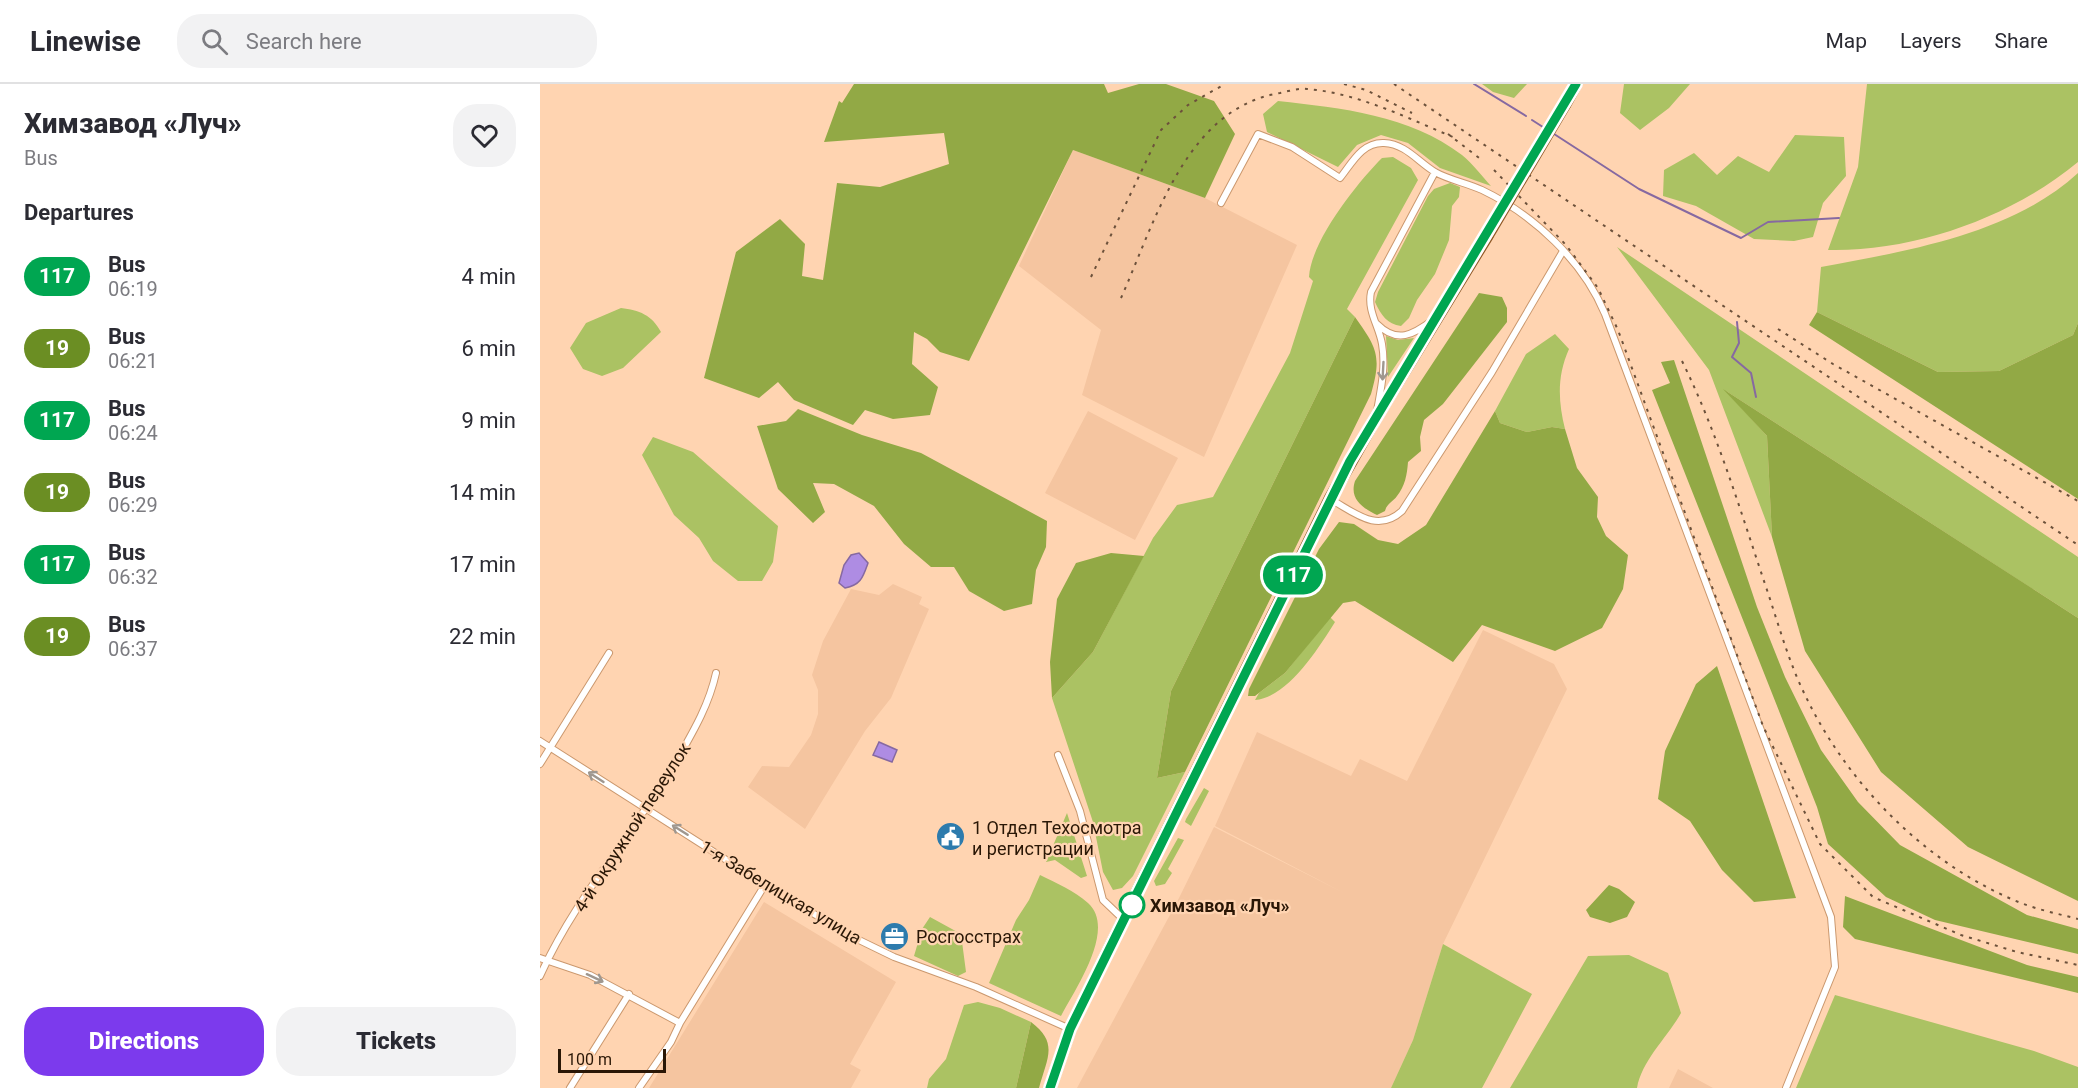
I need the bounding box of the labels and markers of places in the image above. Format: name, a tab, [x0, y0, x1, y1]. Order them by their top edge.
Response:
place label: 1 Отдел Техосмотра и регистрации	[972, 817, 1142, 859]
public building icon: 1 Отдел Техосмотра и регистрации	[935, 821, 967, 853]
marker: Химзавод «Луч»	[1119, 892, 1145, 918]
place label: Химзавод «Луч»	[1150, 895, 1289, 916]
office icon: Росгосстрах	[879, 920, 911, 952]
place label: Росгосстрах	[916, 926, 1021, 947]

